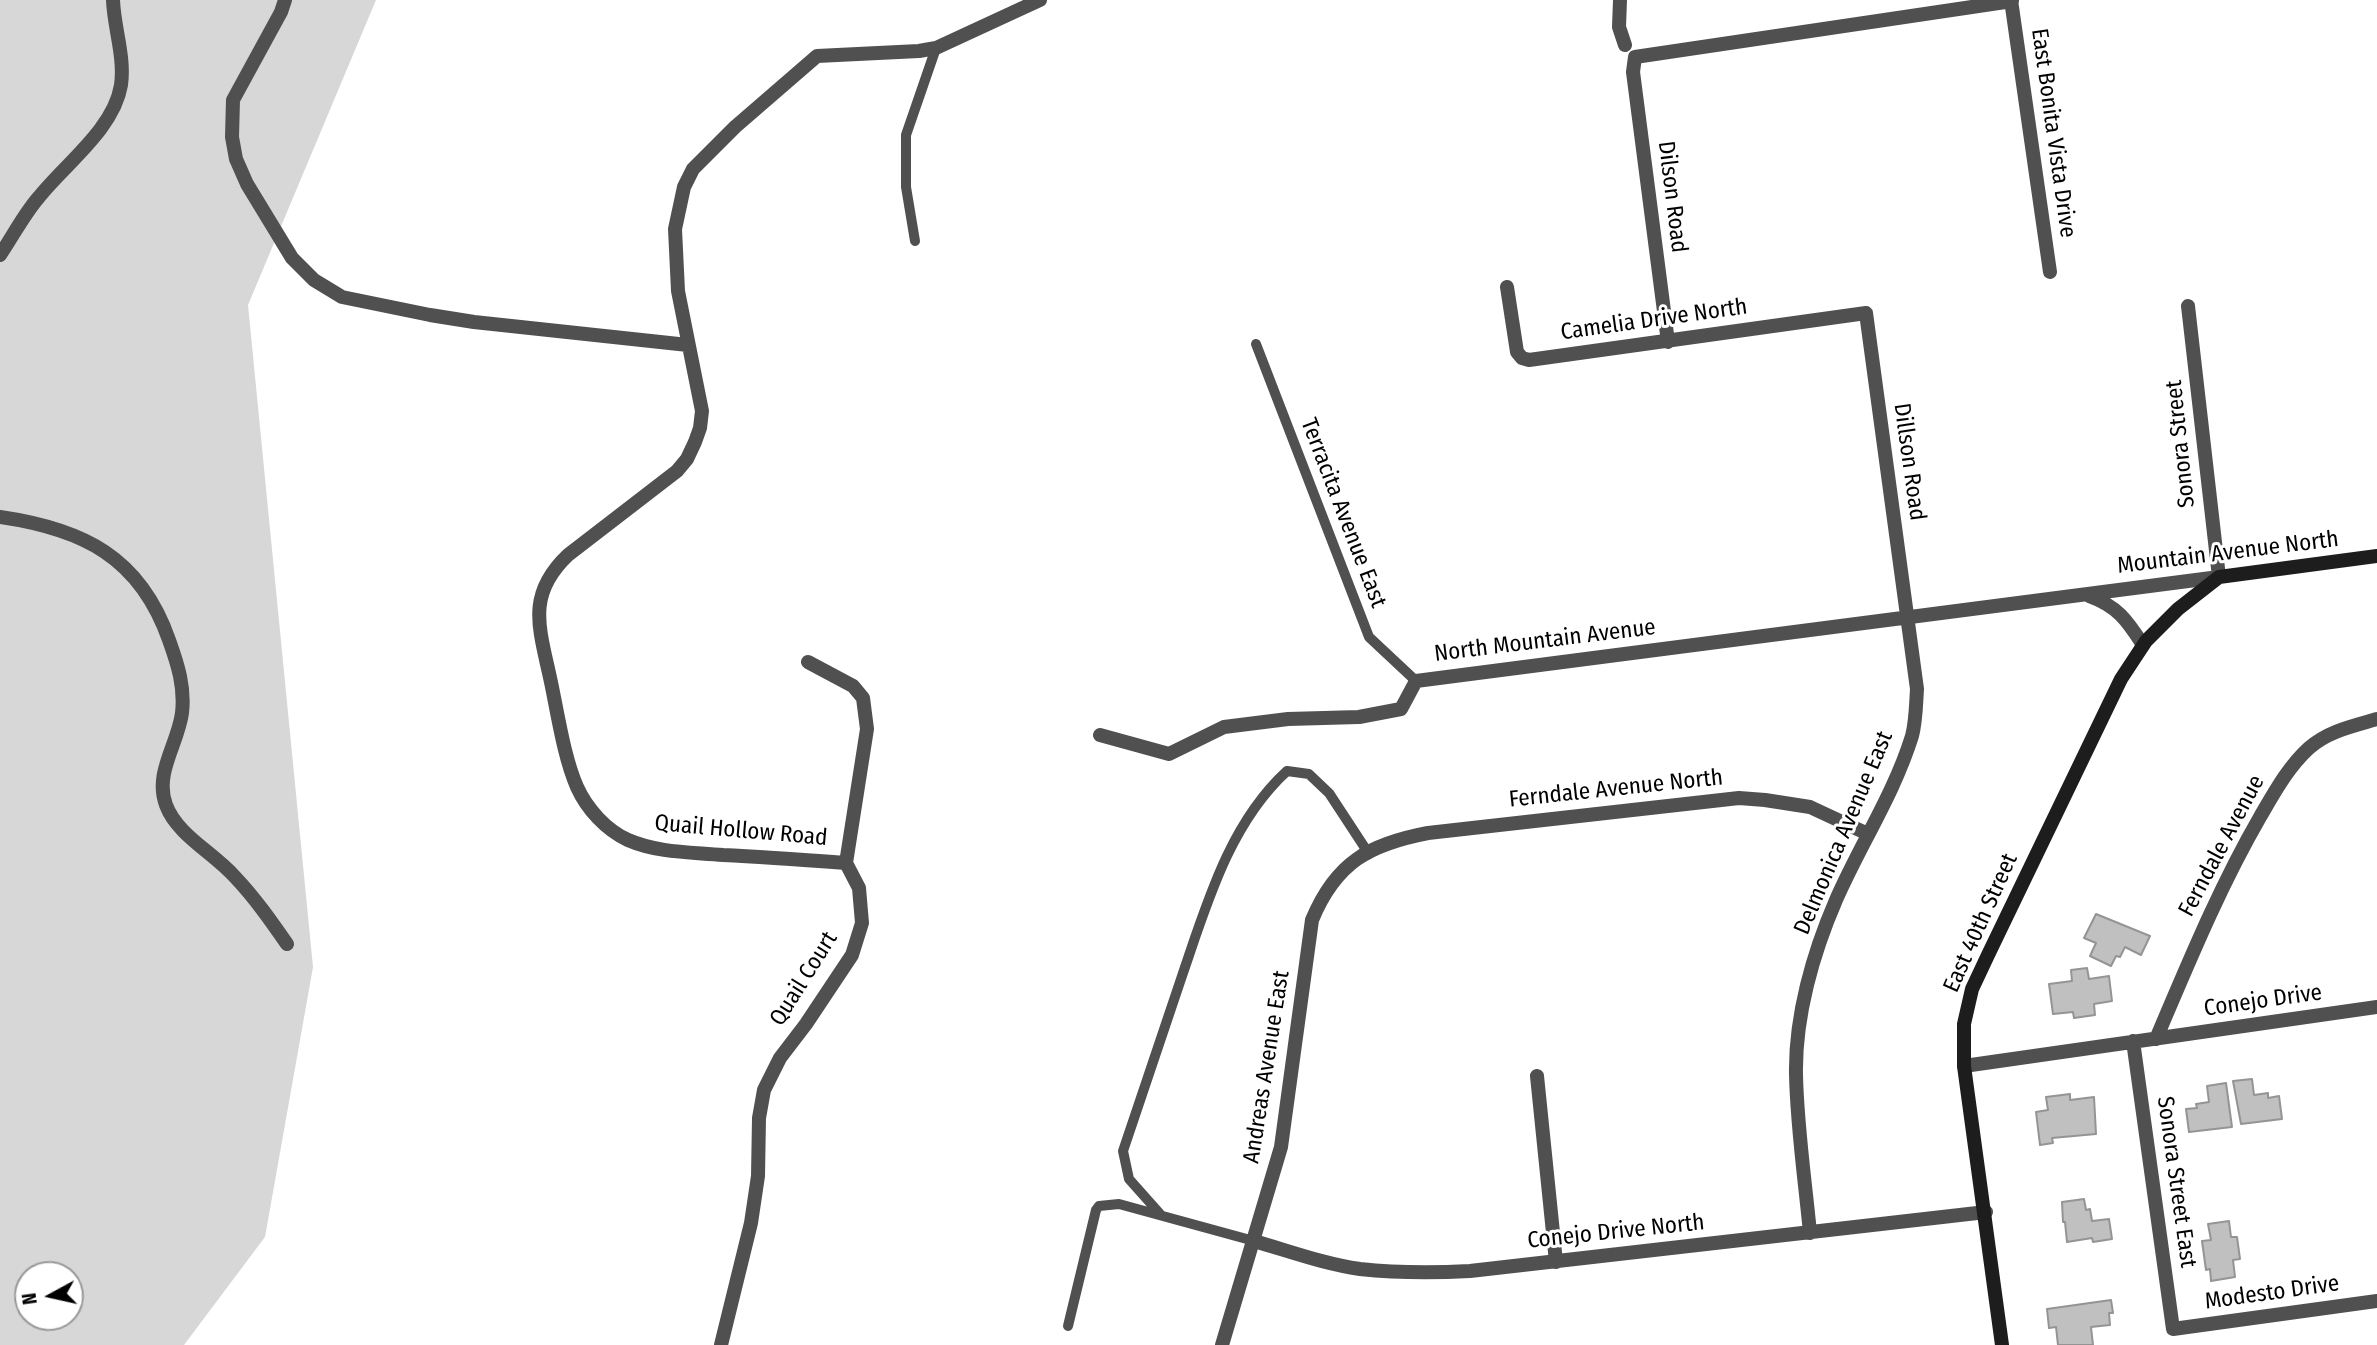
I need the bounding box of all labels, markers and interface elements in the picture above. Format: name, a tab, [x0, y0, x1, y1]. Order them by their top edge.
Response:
street label: East Bonita Vista Drive	[2025, 27, 2081, 239]
street label: Dilson Road	[1651, 140, 1693, 254]
street label: Camelia Drive North	[1559, 293, 1749, 347]
street label: Sonora Street	[2161, 379, 2201, 509]
street label: Dillson Road	[1887, 401, 1931, 523]
street label: Terracita Avenue East	[1294, 414, 1392, 612]
street label: Mountain Avenue North	[2116, 526, 2340, 580]
street label: North Mountain Avenue	[1433, 614, 1657, 668]
street label: Delmonica Avenue East	[1789, 727, 1899, 939]
street label: Ferndale Avenue North	[1508, 764, 1724, 814]
street label: Ferndale Avenue	[2173, 771, 2271, 921]
street label: Quail Hollow Road	[653, 810, 829, 852]
street label: East 40th Street	[1938, 849, 2024, 997]
street label: Quail Court	[764, 927, 844, 1031]
street label: Andreas Avenue East	[1238, 969, 1296, 1165]
street label: Conejo Drive	[2202, 979, 2324, 1023]
street label: Sonora Street East	[2150, 1095, 2202, 1269]
street label: Conejo Drive North	[1526, 1209, 1706, 1255]
north arrow	[14, 1261, 84, 1331]
street label: Modesto Drive	[2203, 1270, 2341, 1316]
text: N	[18, 1291, 42, 1306]

